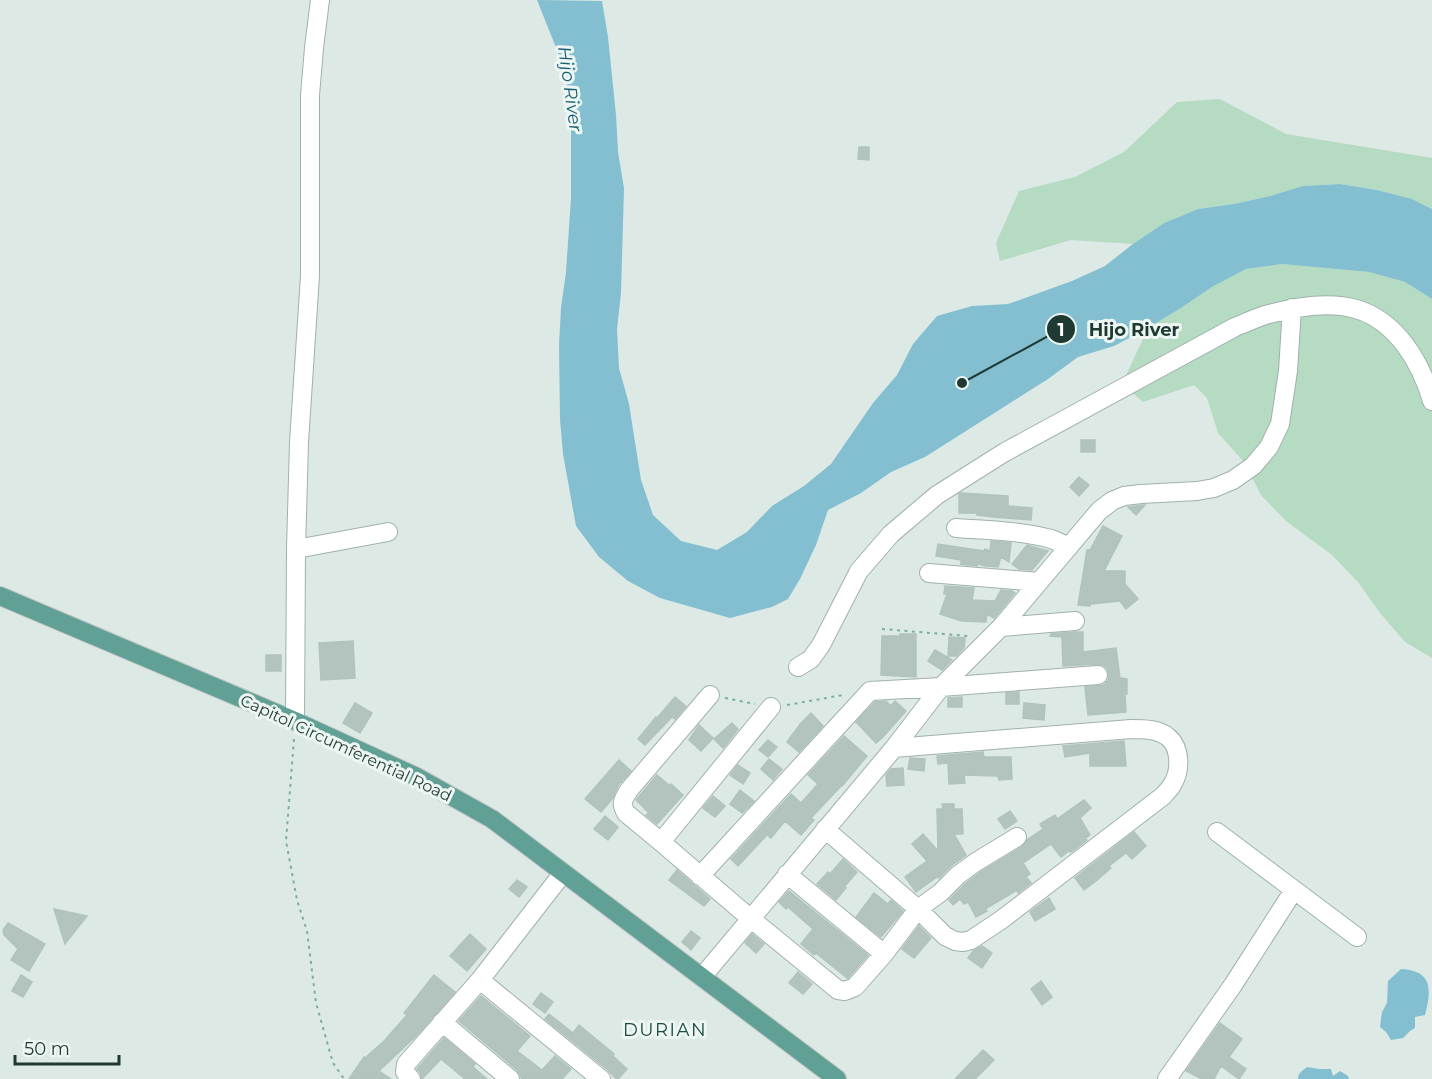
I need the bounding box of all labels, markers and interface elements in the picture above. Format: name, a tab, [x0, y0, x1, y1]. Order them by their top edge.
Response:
water label: Hijo River	[553, 45, 587, 134]
callout: Hijo River	[1046, 311, 1191, 347]
text: 1	[1057, 319, 1065, 341]
text: Hijo River	[1089, 319, 1180, 341]
street label: Capitol Circumferential Road	[237, 691, 455, 805]
district label: DURIAN	[623, 1019, 707, 1041]
scale bar	[15, 1028, 118, 1066]
text: 50 m	[24, 1038, 70, 1060]

